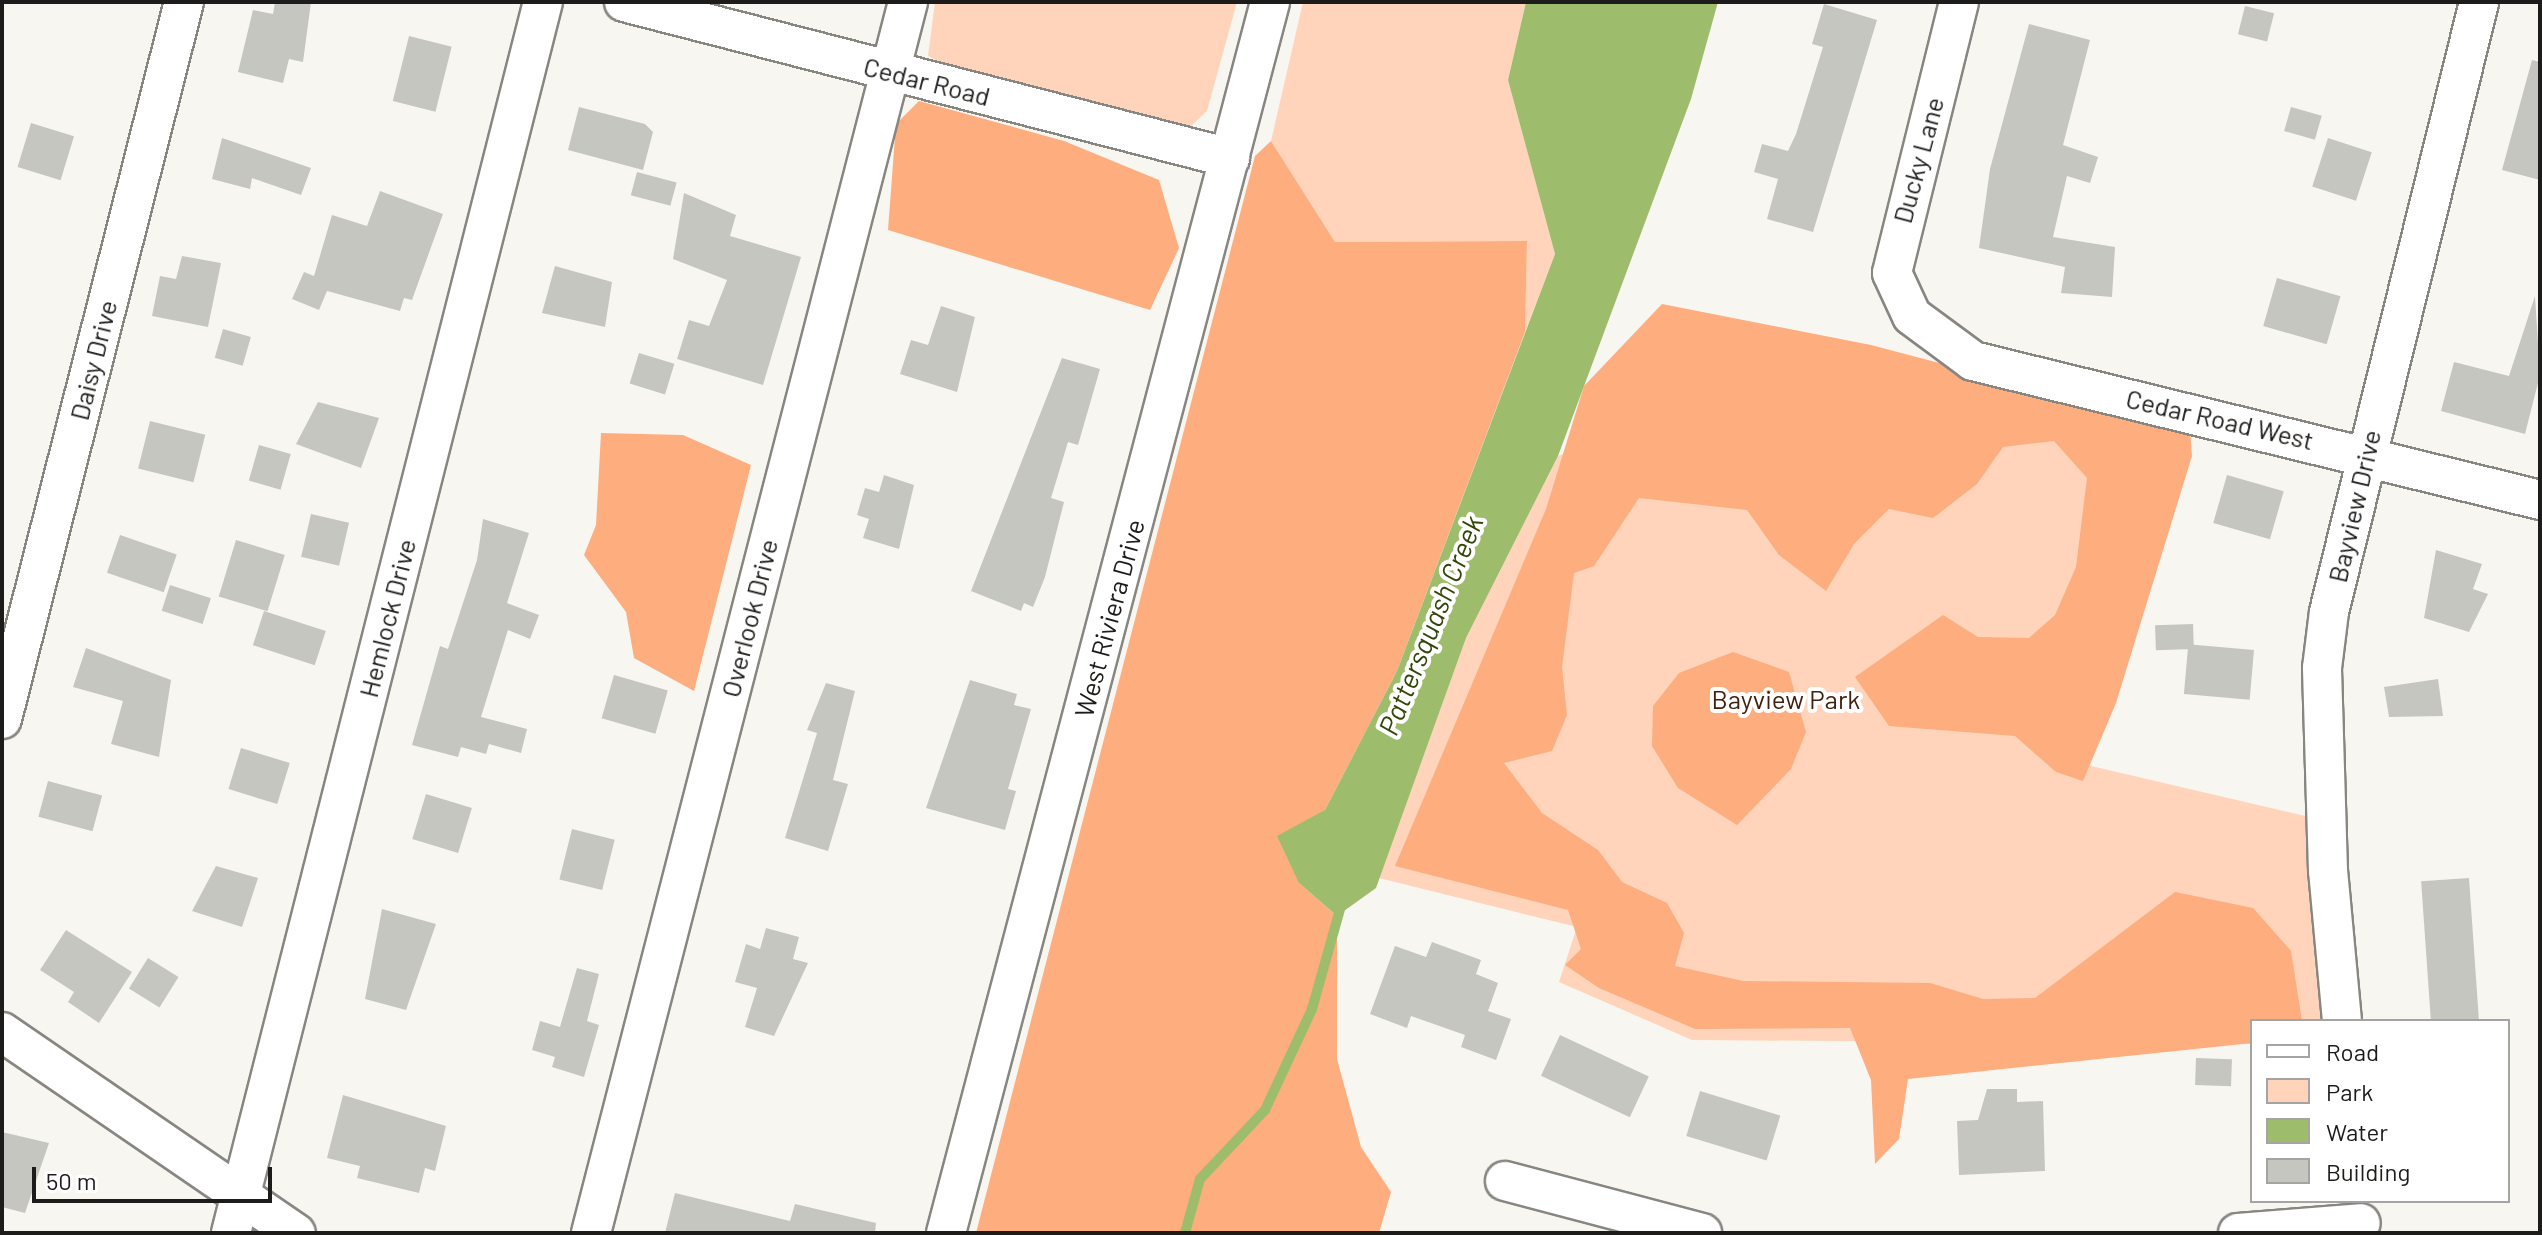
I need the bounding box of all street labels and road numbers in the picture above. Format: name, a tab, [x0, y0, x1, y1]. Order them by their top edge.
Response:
street label: Cedar Road	[861, 50, 993, 112]
street label: Ducky Lane	[1886, 94, 1950, 226]
street label: Daisy Drive	[63, 297, 123, 423]
street label: Cedar Road West	[2123, 382, 2317, 456]
street label: Bayview Drive	[2321, 427, 2387, 585]
street label: West Riviera Drive	[1068, 516, 1150, 720]
street label: Hemlock Drive	[352, 536, 422, 700]
street label: Overlook Drive	[714, 536, 784, 700]

